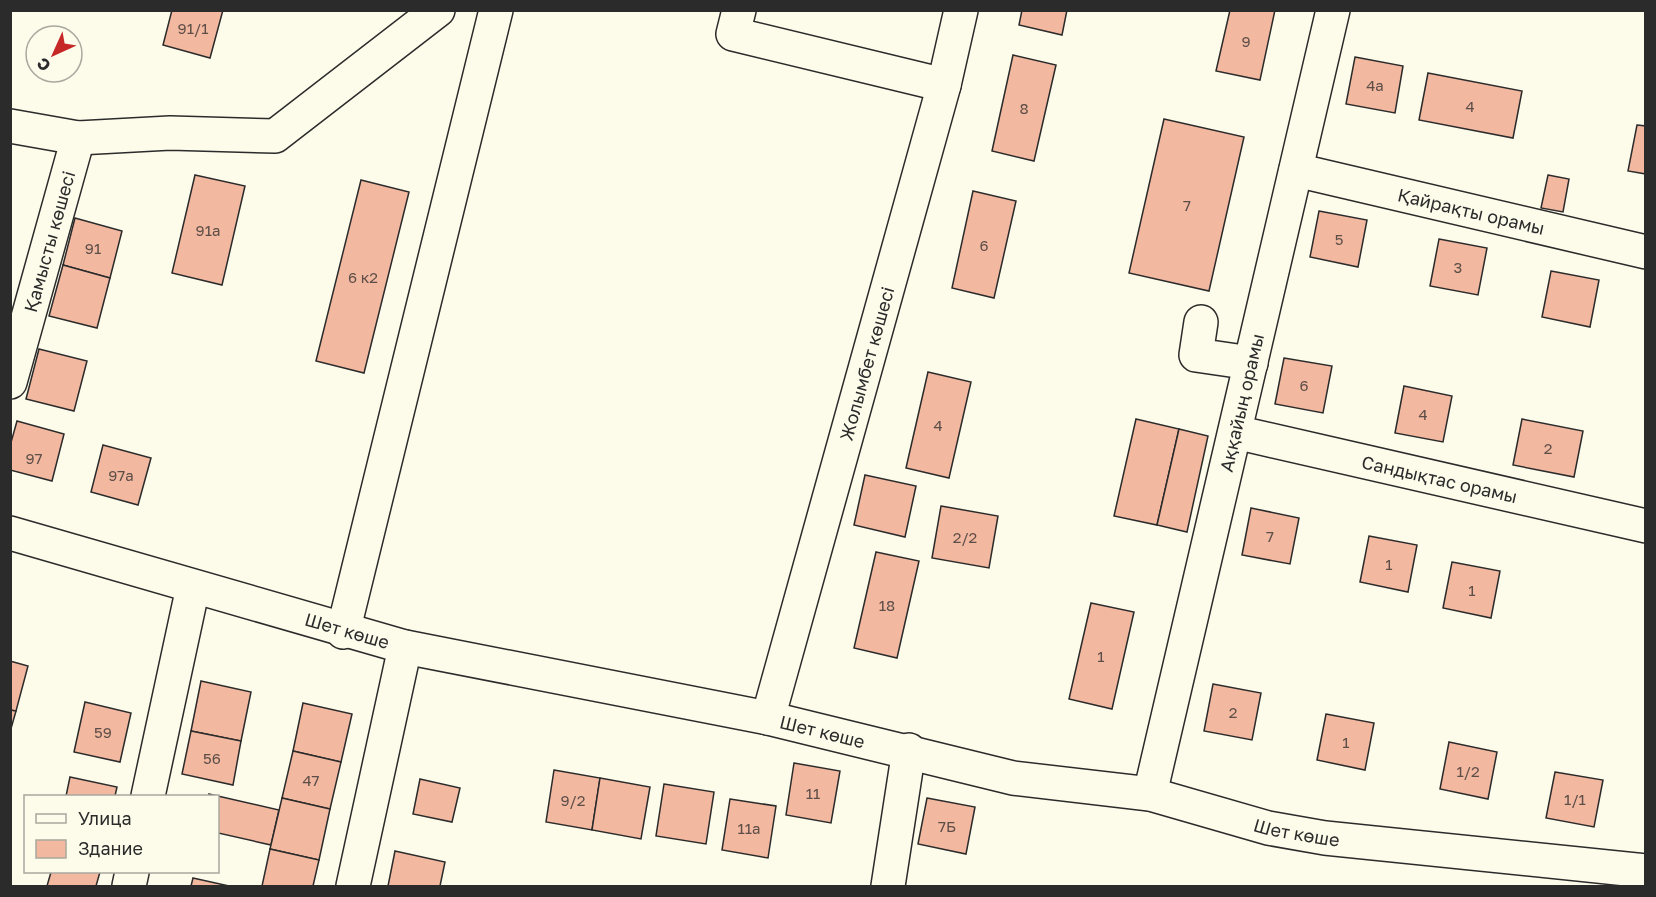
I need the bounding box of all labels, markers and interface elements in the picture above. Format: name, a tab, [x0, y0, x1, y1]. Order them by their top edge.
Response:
house number: 91/1	[178, 19, 208, 37]
north arrow	[24, 24, 84, 84]
house number: 9	[1241, 32, 1251, 50]
text: С	[32, 54, 54, 76]
house number: 4а	[1366, 76, 1384, 94]
house number: 4	[1465, 97, 1475, 115]
house number: 8	[1019, 99, 1029, 117]
street label: Қамысты көшесі	[19, 168, 79, 315]
street label: Қайрақты орамы	[1396, 183, 1547, 239]
house number: 7	[1183, 196, 1191, 214]
house number: 91а	[196, 221, 220, 239]
house number: 5	[1335, 230, 1343, 248]
house number: 6	[979, 236, 989, 254]
house number: 91	[85, 239, 101, 257]
house number: 3	[1454, 258, 1462, 276]
house number: 6 к2	[348, 268, 378, 286]
street label: Жолымбет көшесі	[835, 284, 898, 443]
street label: Аққайың орамы	[1215, 331, 1268, 474]
house number: 6	[1299, 376, 1309, 394]
house number: 4	[1418, 405, 1428, 423]
house number: 4	[933, 416, 943, 434]
house number: 2	[1544, 439, 1552, 457]
house number: 97	[25, 449, 43, 467]
street label: Сандықтас орамы	[1360, 450, 1520, 507]
house number: 97а	[108, 466, 134, 484]
house number: 7	[1266, 527, 1274, 545]
house number: 2/2	[953, 528, 977, 546]
house number: 1	[1385, 555, 1393, 573]
house number: 1	[1468, 581, 1476, 599]
house number: 18	[879, 596, 895, 614]
street label: Шет көше	[302, 608, 392, 653]
house number: 1	[1097, 647, 1105, 665]
house number: 2	[1229, 703, 1237, 721]
street label: Шет көше	[778, 710, 867, 752]
house number: 59	[94, 723, 112, 741]
house number: 1	[1342, 733, 1350, 751]
house number: 56	[203, 749, 221, 767]
house number: 1/2	[1456, 762, 1480, 780]
house number: 47	[302, 771, 320, 789]
house number: 11	[806, 784, 820, 802]
house number: 1/1	[1564, 790, 1586, 808]
house number: 9/2	[561, 791, 585, 809]
legend	[24, 795, 219, 873]
text: Улица	[78, 807, 132, 829]
street label: Шет көше	[1251, 813, 1341, 850]
house number: 7Б	[938, 817, 956, 835]
house number: 11а	[737, 819, 761, 837]
text: Здание	[78, 837, 143, 859]

